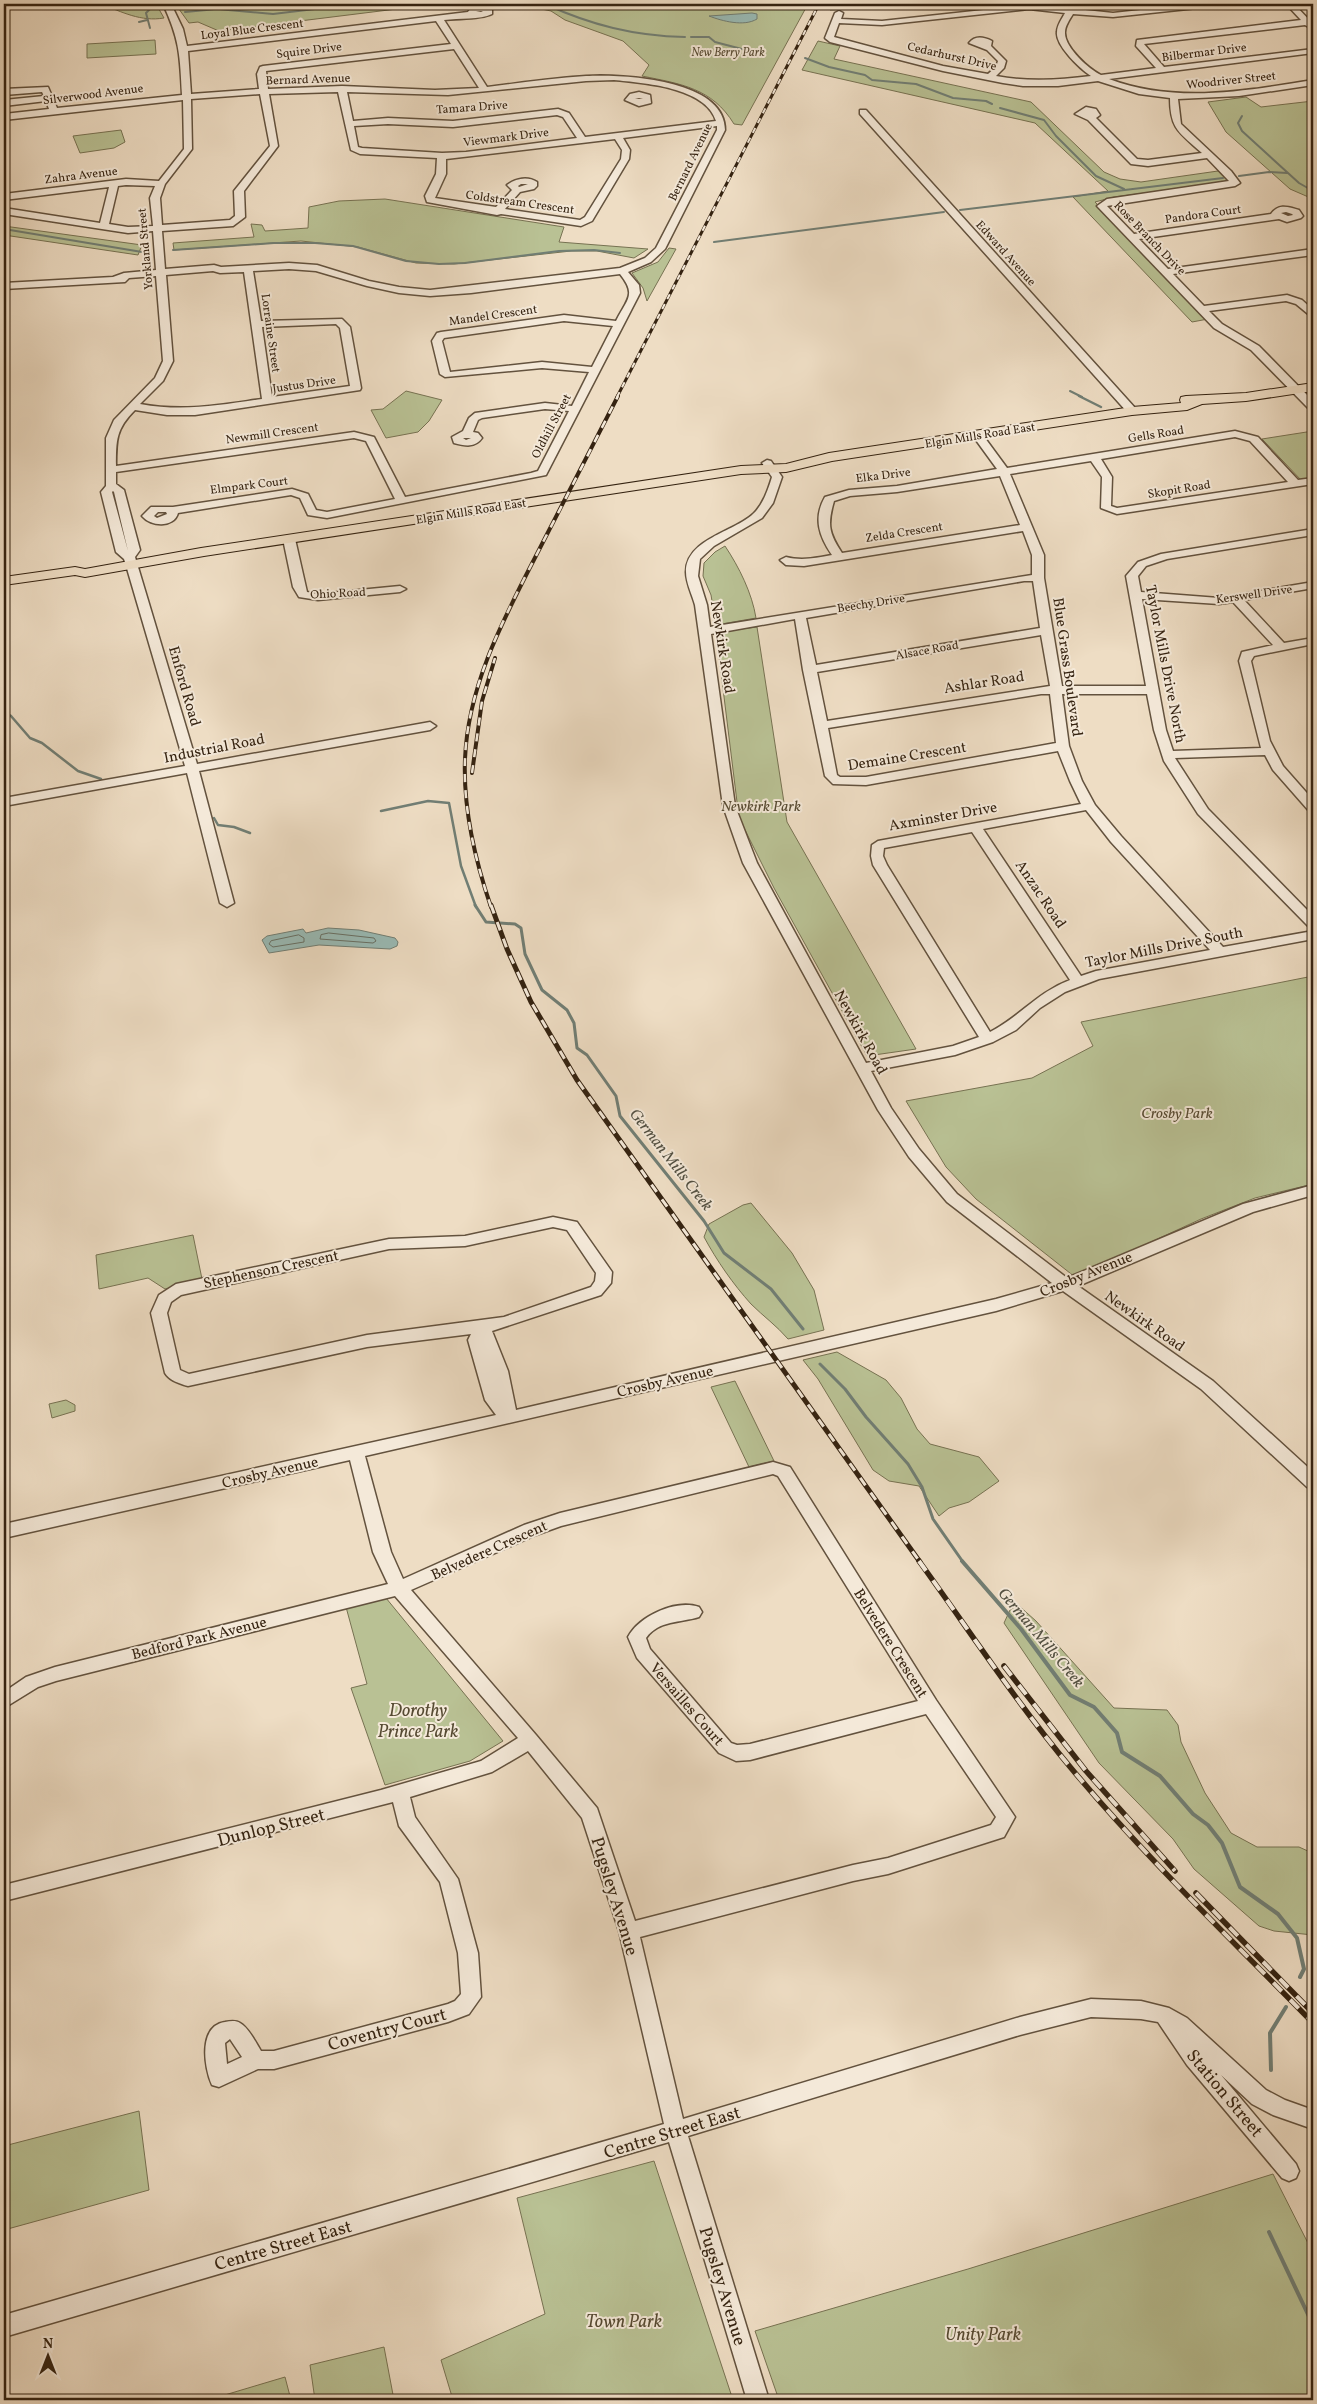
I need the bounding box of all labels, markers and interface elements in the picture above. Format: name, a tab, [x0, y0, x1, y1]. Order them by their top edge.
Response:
street label: Loyal Blue Crescent	[200, 16, 304, 44]
street label: Squire Drive	[275, 39, 343, 63]
street label: Cedarhurst Drive	[905, 39, 998, 75]
street label: Bilbermar Drive	[1161, 40, 1248, 66]
park label: New Berry Park	[691, 45, 765, 61]
street label: Woodriver Street	[1185, 68, 1277, 94]
street label: Bernard Avenue	[265, 71, 351, 89]
street label: Silverwood Avenue	[42, 81, 145, 109]
street label: Tamara Drive	[436, 97, 509, 118]
street label: Bernard Avenue	[665, 121, 717, 204]
street label: Viewmark Drive	[462, 125, 550, 151]
street label: Zahra Avenue	[44, 164, 119, 188]
street label: Coldstream Crescent	[464, 187, 575, 219]
street label: Rose Branch Drive	[1110, 198, 1189, 279]
street label: Pandora Court	[1164, 202, 1242, 228]
street label: Yorkland Street	[134, 207, 158, 290]
street label: Edward Avenue	[972, 218, 1039, 290]
street label: Lorraine Street	[257, 293, 283, 374]
street label: Mandel Crescent	[448, 302, 538, 330]
street label: Justus Drive	[271, 373, 337, 397]
street label: Oldhill Street	[528, 391, 576, 462]
street label: Elgin Mills Road East	[924, 419, 1037, 453]
street label: Newmill Crescent	[225, 420, 320, 448]
street label: Gells Road	[1127, 423, 1185, 447]
street label: Elka Drive	[855, 465, 912, 487]
street label: Elmpark Court	[209, 473, 289, 499]
street label: Skopit Road	[1147, 477, 1212, 503]
street label: Elgin Mills Road East	[415, 495, 528, 529]
street label: Zelda Crescent	[864, 519, 944, 547]
street label: Kerswell Drive	[1215, 582, 1294, 608]
street label: Taylor Mills Drive North	[1139, 583, 1190, 745]
street label: Ohio Road	[310, 585, 366, 603]
street label: Beechy Drive	[836, 591, 907, 617]
street label: Blue Grass Boulevard	[1046, 596, 1087, 738]
street label: Newkirk Road	[704, 599, 739, 695]
street label: Alsace Road	[894, 638, 960, 664]
street label: Enford Road	[162, 644, 205, 729]
street label: Ashlar Road	[943, 667, 1026, 700]
street label: Industrial Road	[162, 729, 267, 770]
street label: Demaine Crescent	[846, 738, 968, 777]
park label: Newkirk Park	[721, 797, 801, 818]
street label: Axminster Drive	[887, 798, 999, 837]
street label: Anzac Road	[1009, 857, 1070, 933]
street label: Taylor Mills Drive South	[1084, 923, 1245, 974]
street label: Newkirk Road	[828, 987, 892, 1079]
park label: Crosby Park	[1141, 1104, 1213, 1125]
water label: German Mills Creek	[624, 1105, 718, 1216]
street label: Stephenson Crescent	[202, 1246, 341, 1295]
street label: Crosby Avenue	[1037, 1247, 1136, 1304]
street label: Newkirk Road	[1100, 1287, 1189, 1358]
street label: Crosby Avenue	[615, 1361, 716, 1404]
street label: Crosby Avenue	[220, 1452, 321, 1495]
street label: Belvedere Crescent	[428, 1516, 551, 1586]
water label: German Mills Creek	[992, 1584, 1089, 1693]
street label: Belvedere Crescent	[848, 1585, 932, 1703]
street label: Bedford Park Avenue	[130, 1613, 269, 1666]
street label: Versailles Court	[644, 1659, 728, 1751]
park label: Dorothy Prince Park	[378, 1699, 458, 1745]
street label: Dunlop Street	[215, 1803, 328, 1854]
street label: Pugsley Avenue	[584, 1834, 643, 1959]
street label: Coventry Court	[325, 2003, 449, 2058]
street label: Station Street	[1180, 2045, 1268, 2143]
street label: Centre Street East	[601, 2101, 744, 2166]
street label: Centre Street East	[212, 2215, 355, 2278]
street label: Pugsley Avenue	[692, 2224, 751, 2349]
park label: Town Park	[586, 2310, 662, 2335]
park label: Unity Park	[945, 2323, 1021, 2348]
north arrow	[22, 2332, 72, 2382]
text: N	[43, 2335, 53, 2354]

